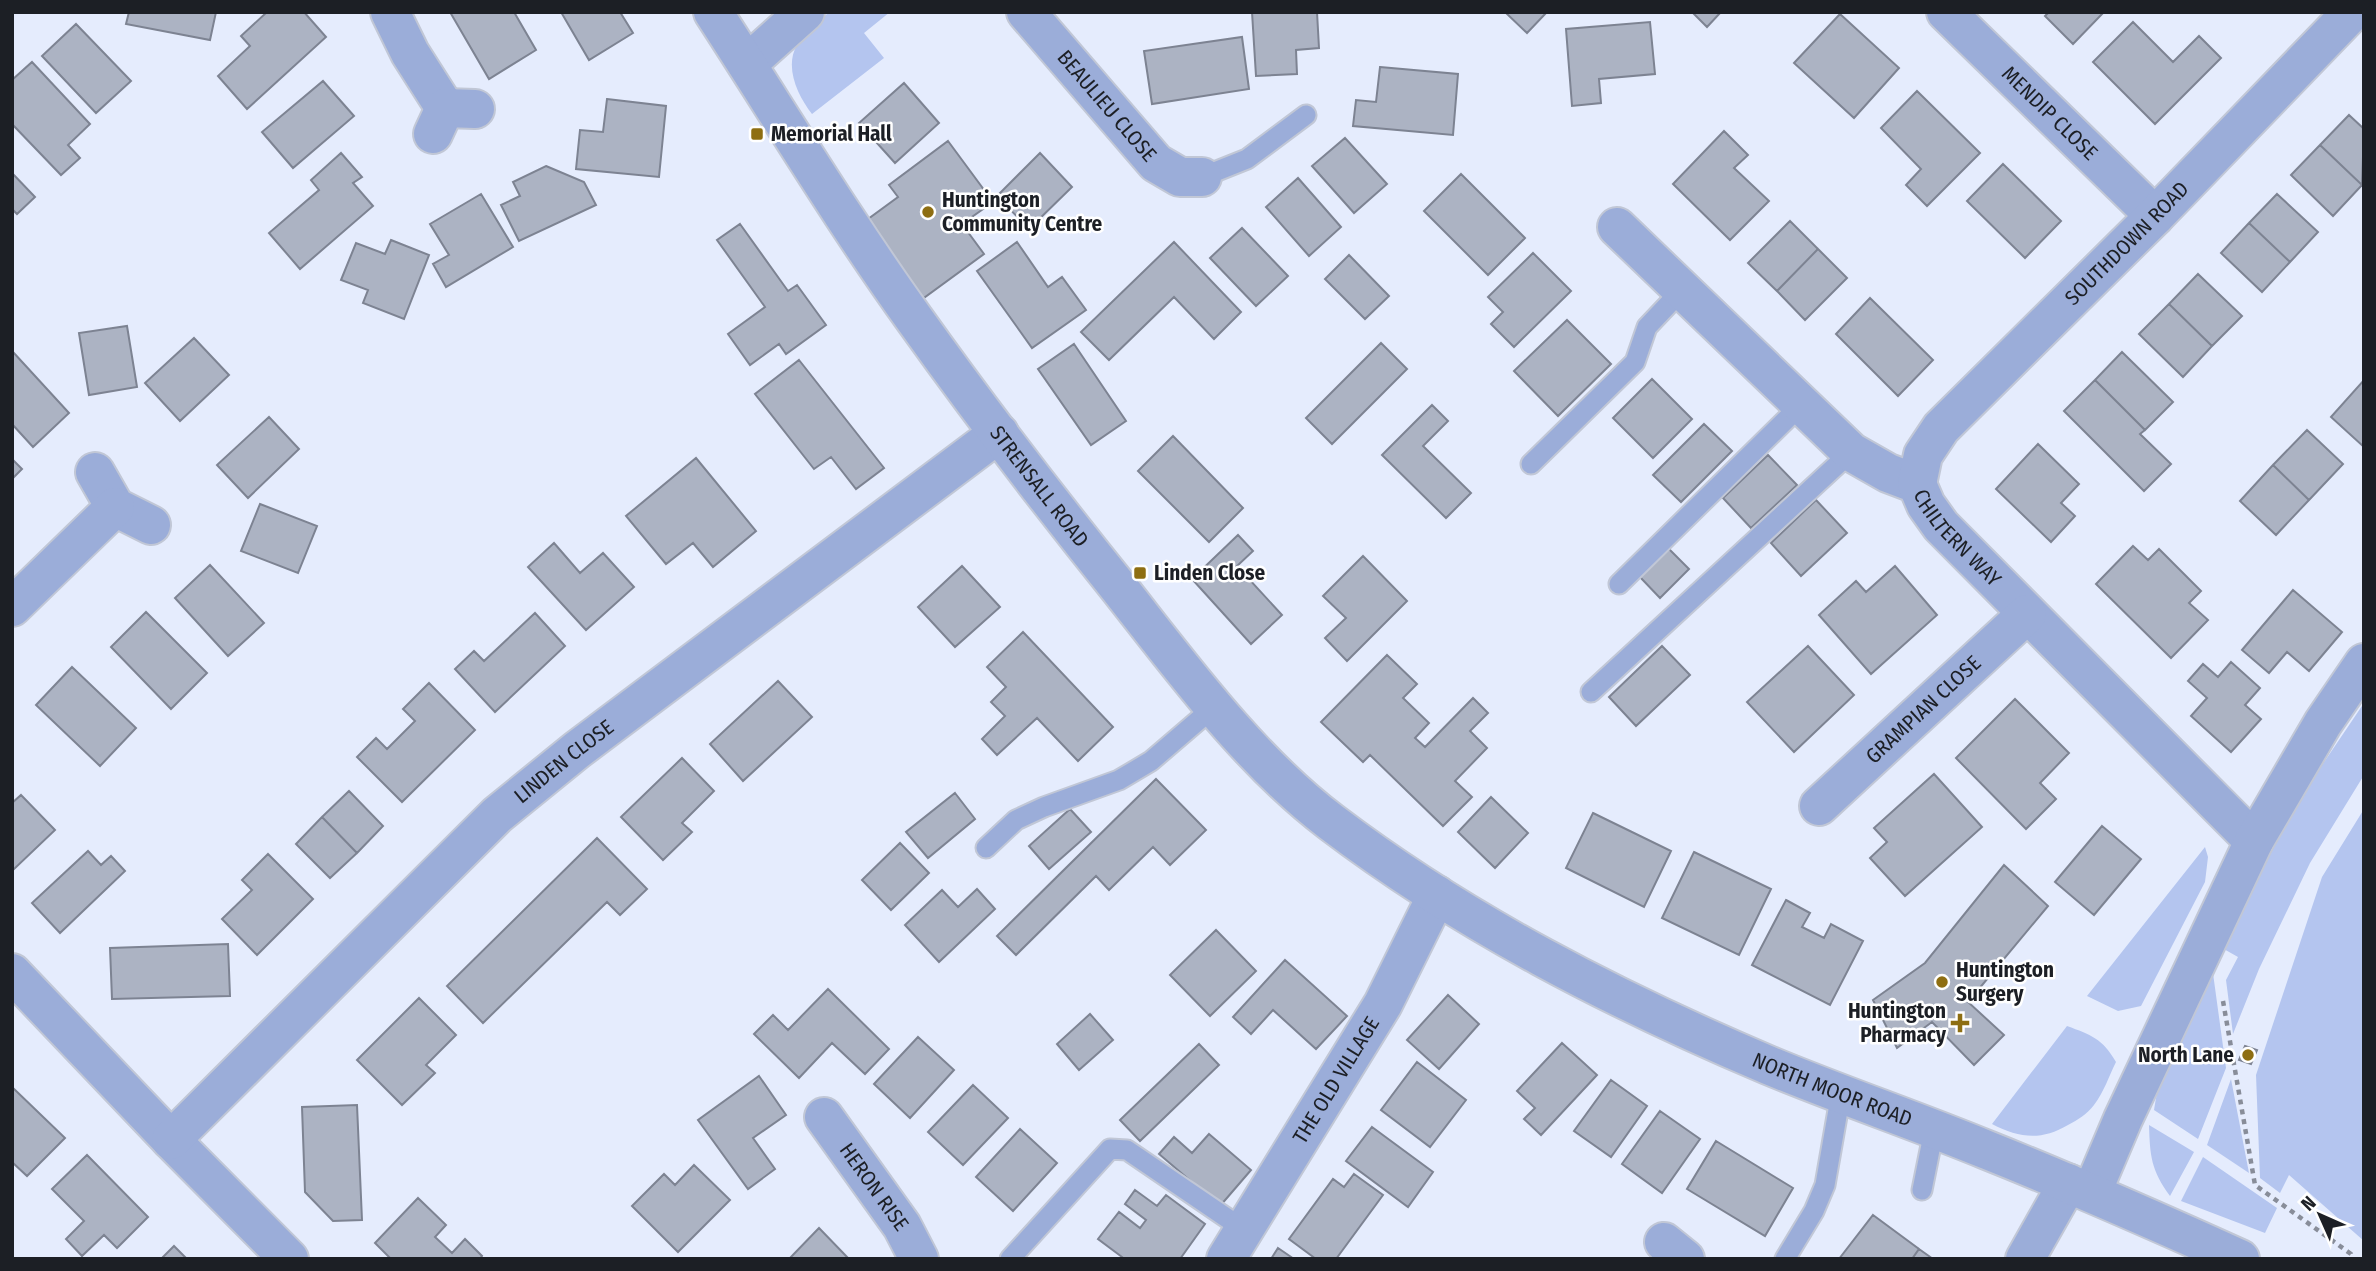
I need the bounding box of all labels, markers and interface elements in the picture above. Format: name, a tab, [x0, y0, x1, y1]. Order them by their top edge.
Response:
street label: BEAULIEU CLOSE	[1052, 45, 1162, 167]
street label: MENDIP CLOSE	[1996, 61, 2103, 166]
place label: Memorial Hall	[771, 121, 892, 147]
marker: Memorial Hall	[749, 126, 765, 142]
street label: SOUTHDOWN ROAD	[2059, 176, 2194, 311]
place label: Huntington Community Centre	[942, 187, 1103, 237]
marker: Huntington Community Centre	[920, 204, 936, 220]
street label: STRENSALL ROAD	[984, 421, 1094, 552]
street label: CHILTERN WAY	[1908, 485, 2007, 592]
place label: Linden Close	[1154, 560, 1266, 586]
marker: Linden Close	[1132, 565, 1148, 581]
street label: GRAMPIAN CLOSE	[1860, 650, 1986, 769]
street label: LINDEN CLOSE	[509, 714, 619, 809]
place label: Huntington Surgery	[1956, 957, 2054, 1007]
marker: Huntington Surgery	[1934, 974, 1950, 990]
place label: Huntington Pharmacy	[1848, 998, 1947, 1048]
street label: THE OLD VILLAGE	[1287, 1012, 1385, 1149]
marker: Huntington Pharmacy	[1952, 1015, 1968, 1031]
place label: North Lane	[2138, 1042, 2234, 1068]
street label: NORTH MOOR ROAD	[1748, 1047, 1916, 1132]
marker: North Lane	[2240, 1047, 2256, 1063]
street label: HERON RISE	[834, 1138, 914, 1236]
north arrow	[2285, 1180, 2355, 1250]
text: N	[2296, 1191, 2320, 1215]

